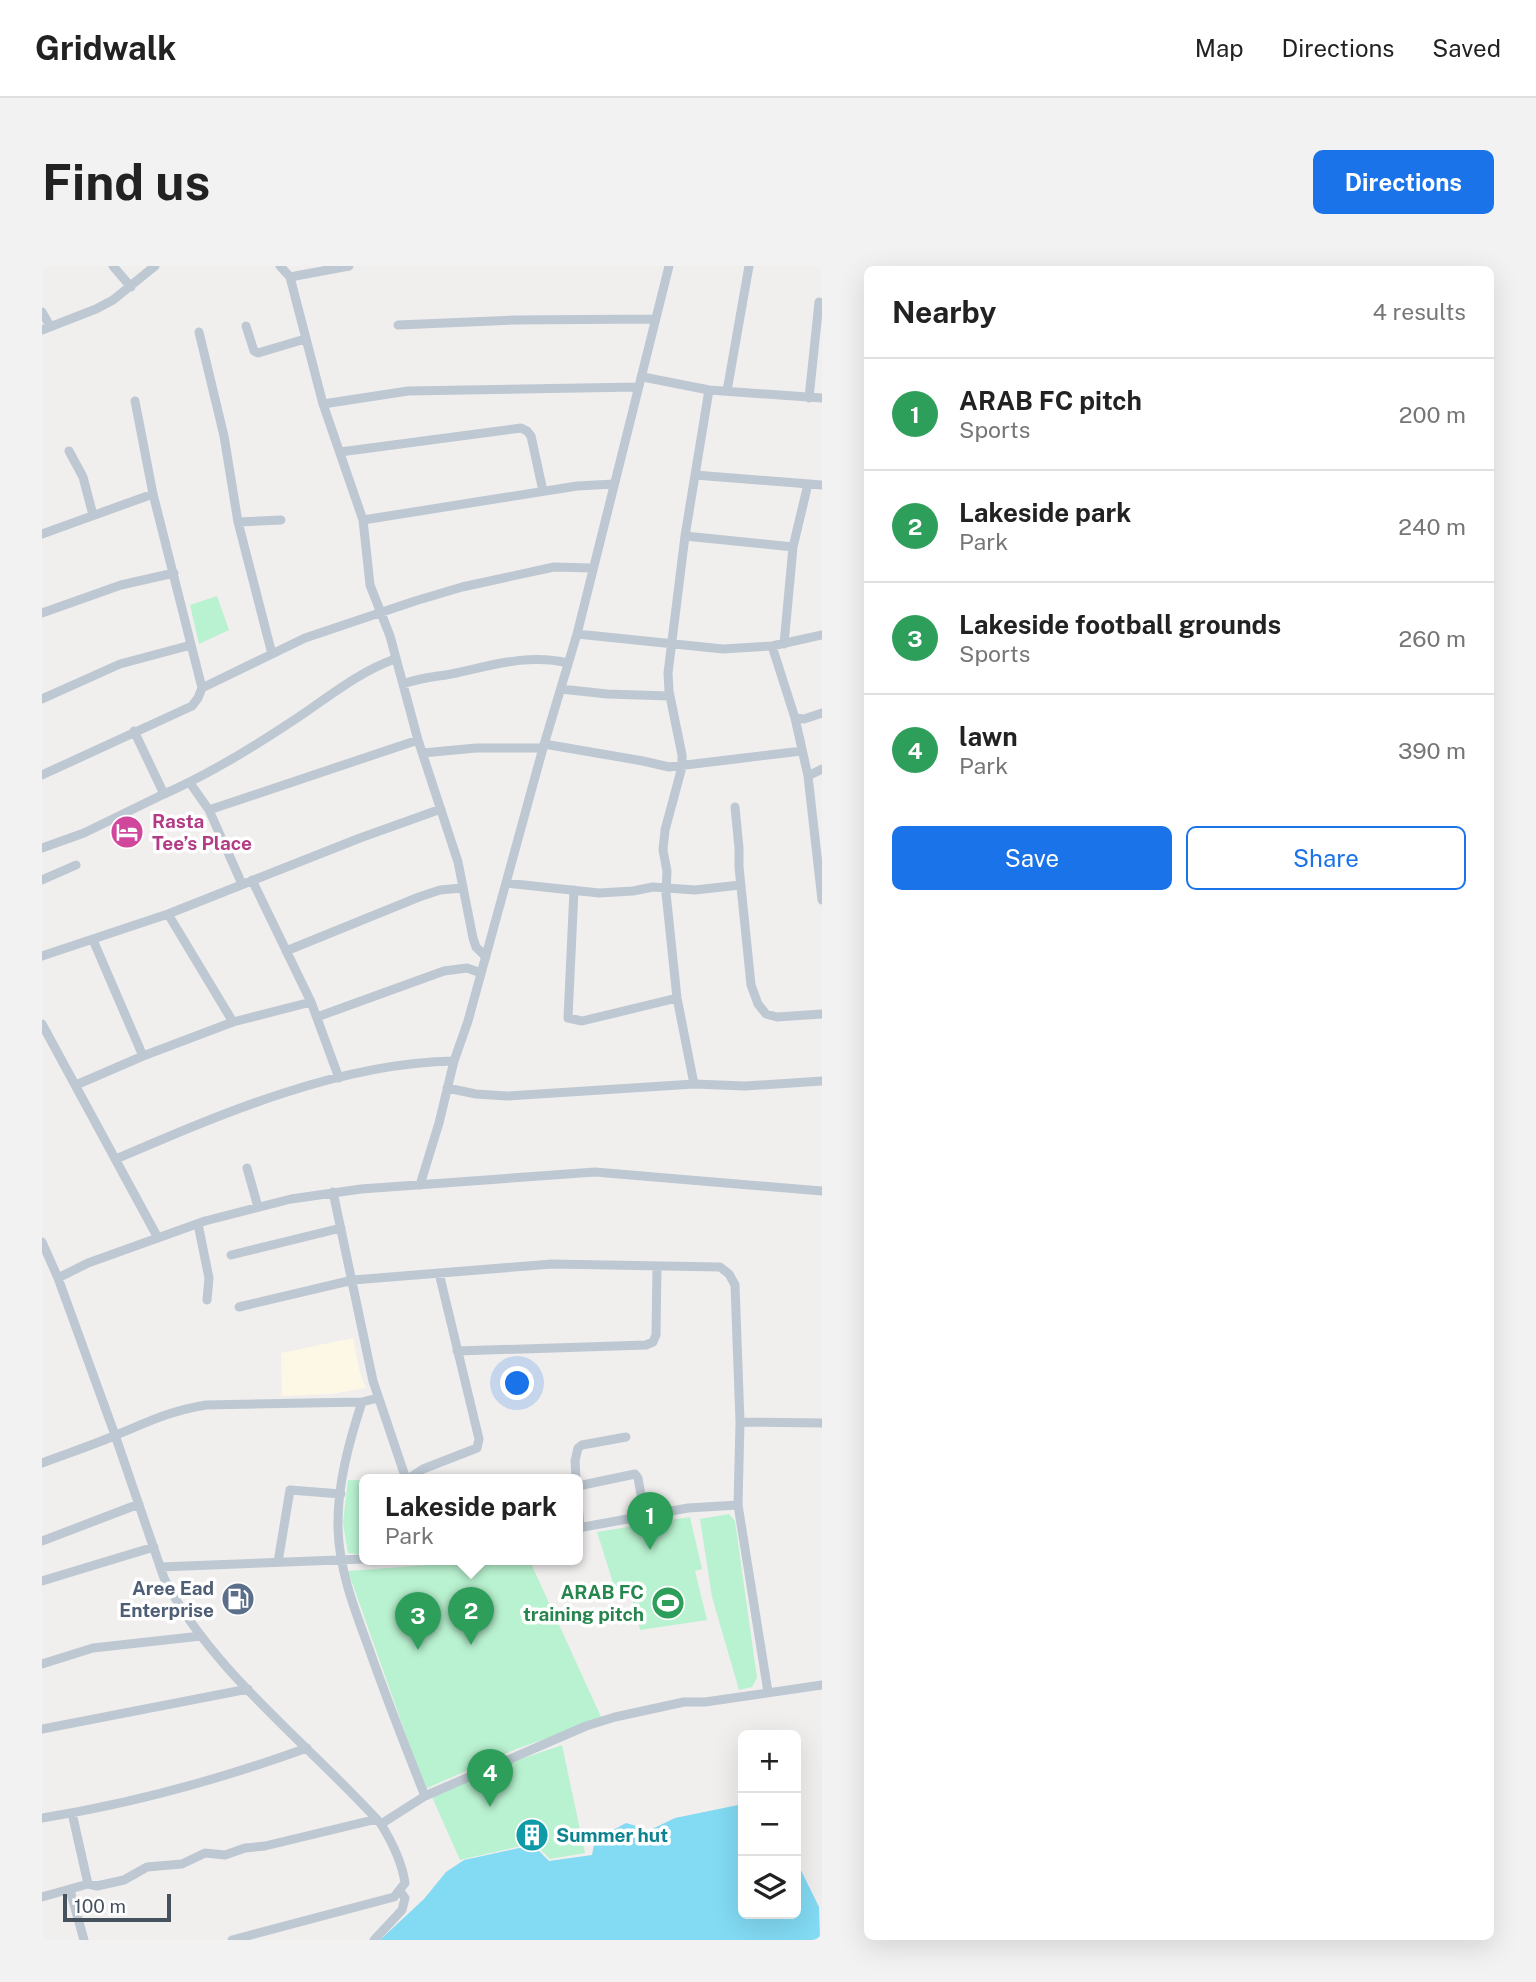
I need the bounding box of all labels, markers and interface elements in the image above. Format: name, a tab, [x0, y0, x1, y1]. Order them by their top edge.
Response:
text: Gridwalk	[35, 29, 176, 67]
text: Map	[1195, 34, 1244, 62]
text: Directions	[1282, 34, 1394, 62]
text: Saved	[1432, 34, 1501, 62]
button: Directions	[1313, 150, 1494, 214]
text: Find us	[42, 153, 210, 211]
text: Nearby	[892, 294, 996, 330]
text: 4 results	[1372, 298, 1466, 325]
text: ARAB FC pitch	[959, 385, 1142, 416]
text: 1	[910, 401, 920, 428]
text: 200 m	[1399, 401, 1466, 428]
text: Sports	[959, 416, 1030, 443]
text: Lakeside park	[959, 497, 1131, 528]
text: 2	[908, 513, 922, 540]
text: 240 m	[1398, 513, 1466, 540]
text: Park	[959, 528, 1008, 555]
text: Lakeside football grounds	[959, 609, 1281, 640]
text: 3	[907, 625, 923, 652]
text: 260 m	[1399, 625, 1466, 652]
text: Sports	[959, 640, 1030, 667]
text: lawn	[959, 721, 1018, 752]
text: 4	[907, 737, 923, 764]
text: 390 m	[1398, 737, 1466, 764]
text: Park	[959, 752, 1008, 779]
place label: Rasta Tee’s Place	[152, 810, 252, 854]
hotel icon: Rasta Tee’s Place	[108, 813, 146, 851]
button: Save	[892, 826, 1172, 890]
button: Share	[1186, 826, 1466, 890]
your location	[500, 1366, 534, 1400]
popup	[359, 1474, 583, 1565]
text: Lakeside park	[385, 1491, 557, 1522]
pin: 1	[627, 1492, 673, 1550]
text: Park	[385, 1522, 434, 1549]
place label: Aree Ead Enterprise	[119, 1577, 214, 1621]
fuel station icon: Aree Ead Enterprise	[219, 1580, 257, 1618]
place label: ARAB FC training pitch	[523, 1581, 644, 1625]
sports icon: ARAB FC training pitch	[649, 1584, 687, 1622]
pin: 2	[448, 1587, 494, 1645]
pin: 3	[395, 1592, 441, 1650]
map controls	[738, 1730, 801, 1919]
button: +	[738, 1730, 801, 1793]
pin: 4	[467, 1749, 513, 1807]
button: −	[738, 1793, 801, 1856]
building icon: Summer hut	[513, 1816, 551, 1854]
place label: Summer hut	[556, 1824, 668, 1846]
button: layers	[738, 1856, 801, 1919]
scale bar	[63, 1891, 172, 1923]
text: 100 m	[74, 1895, 126, 1917]

